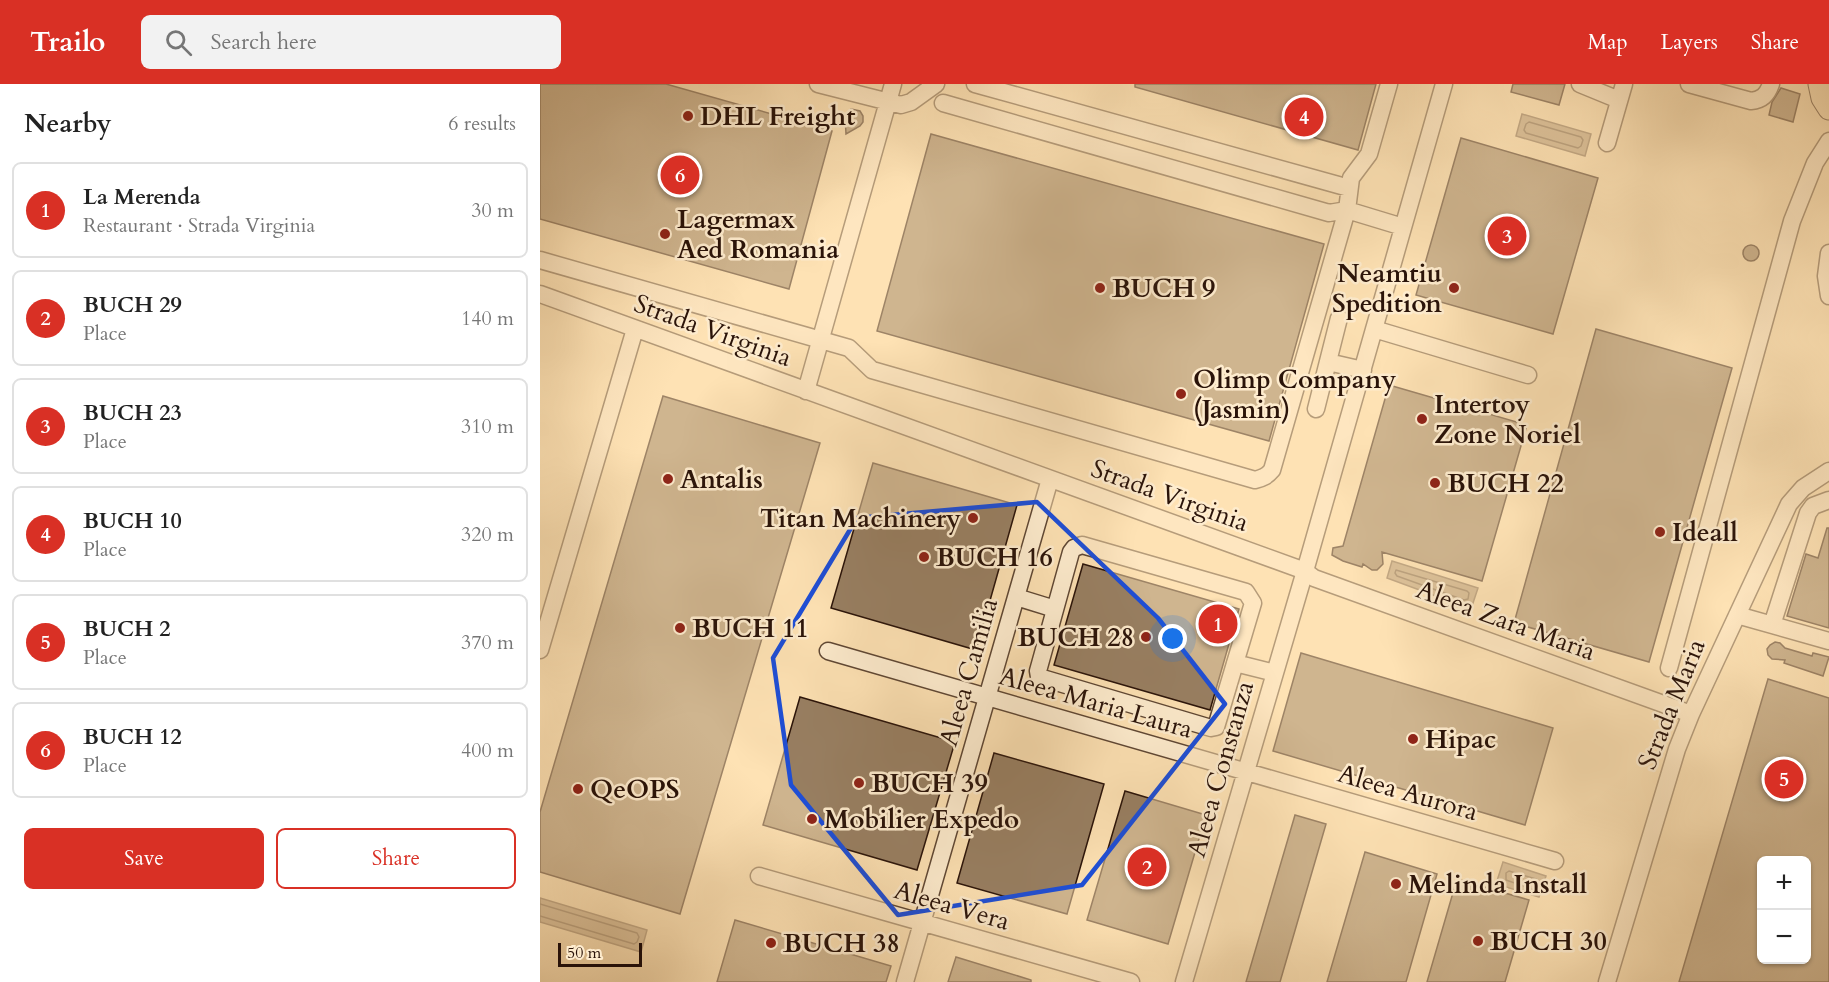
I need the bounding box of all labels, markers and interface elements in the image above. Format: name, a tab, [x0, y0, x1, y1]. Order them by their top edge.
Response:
search box	[141, 15, 561, 69]
text: Trailo	[30, 23, 105, 61]
icon: search	[162, 26, 195, 59]
text: Search here	[210, 27, 317, 57]
text: Map	[1588, 28, 1628, 57]
text: Layers	[1661, 28, 1718, 57]
text: Share	[1751, 28, 1799, 57]
pin: 4	[1284, 94, 1323, 140]
place label: DHL Freight	[700, 99, 855, 134]
text: Nearby	[24, 106, 112, 141]
marker: DHL Freight	[681, 109, 695, 123]
text: 6 results	[448, 110, 516, 137]
pin: 6	[660, 152, 700, 197]
text: La Merenda	[83, 182, 201, 212]
text: 1	[40, 197, 51, 224]
text: 30 m	[471, 197, 514, 224]
place label: Lagermax Aed Romania	[677, 202, 839, 267]
text: Restaurant · Strada Virginia	[83, 212, 315, 239]
pin: 3	[1488, 214, 1526, 258]
marker: Lagermax Aed Romania	[658, 227, 672, 241]
place label: Neamtiu Spedition	[1332, 256, 1442, 321]
place label: BUCH 9	[1112, 271, 1215, 306]
marker: BUCH 9	[1093, 281, 1107, 295]
marker: Neamtiu Spedition	[1447, 281, 1461, 295]
street label: Strada Virginia	[629, 286, 796, 375]
text: BUCH 29	[83, 290, 182, 320]
text: 2	[40, 305, 51, 332]
text: 140 m	[461, 305, 514, 332]
text: Place	[83, 320, 127, 347]
place label: Olimp Company (Jasmin)	[1193, 362, 1396, 427]
marker: Olimp Company (Jasmin)	[1174, 387, 1188, 401]
place label: Intertoy Zone Noriel	[1434, 387, 1581, 452]
text: BUCH 23	[83, 398, 182, 428]
marker: Intertoy Zone Noriel	[1415, 412, 1429, 426]
text: 3	[40, 413, 51, 440]
text: 310 m	[461, 413, 514, 440]
text: Place	[83, 428, 127, 455]
street label: Strada Virginia	[1086, 451, 1253, 540]
place label: Antalis	[680, 462, 763, 497]
place label: BUCH 22	[1447, 466, 1564, 501]
marker: Antalis	[661, 472, 675, 486]
marker: BUCH 22	[1428, 476, 1442, 490]
place label: Titan Machinery	[760, 501, 961, 536]
text: BUCH 10	[83, 506, 182, 536]
marker: Titan Machinery	[966, 511, 980, 525]
place label: Ideall	[1672, 515, 1738, 550]
text: 4	[40, 521, 51, 548]
text: 320 m	[461, 521, 514, 548]
marker: Ideall	[1653, 525, 1667, 539]
text: Place	[83, 536, 127, 563]
place label: BUCH 16	[936, 540, 1053, 575]
marker: BUCH 16	[917, 550, 931, 564]
street label: Aleea Zara Maria	[1411, 572, 1600, 669]
street label: Aleea Camilia	[931, 594, 1006, 750]
pin: 1	[1198, 602, 1238, 646]
place label: BUCH 11	[692, 611, 809, 646]
text: BUCH 2	[83, 614, 170, 644]
place label: BUCH 28	[1017, 620, 1134, 655]
marker: BUCH 11	[673, 621, 687, 635]
your location	[1158, 624, 1187, 653]
text: 5	[40, 629, 51, 656]
text: 370 m	[461, 629, 514, 656]
marker: BUCH 28	[1139, 630, 1153, 644]
street label: Strada Maria	[1629, 634, 1713, 775]
text: Place	[83, 644, 127, 671]
street label: Aleea Maria Laura	[995, 658, 1197, 747]
street label: Aleea Constanza	[1179, 677, 1262, 861]
text: BUCH 12	[83, 722, 182, 752]
place label: Hipac	[1425, 722, 1496, 757]
marker: Hipac	[1406, 732, 1420, 746]
text: 6	[40, 737, 51, 764]
text: 400 m	[461, 737, 514, 764]
text: Place	[83, 752, 127, 779]
street label: Aleea Aurora	[1334, 756, 1482, 829]
pin: 5	[1764, 756, 1804, 802]
place label: BUCH 39	[871, 766, 988, 801]
place label: QeOPS	[590, 772, 680, 807]
marker: BUCH 39	[852, 776, 866, 790]
marker: QeOPS	[571, 782, 585, 796]
place label: Mobilier Expedo	[824, 802, 1019, 837]
marker: Mobilier Expedo	[805, 812, 819, 826]
button: Save	[24, 828, 264, 889]
button: Share	[276, 828, 516, 889]
pin: 2	[1128, 844, 1166, 890]
map controls	[1757, 856, 1811, 964]
button: +	[1757, 856, 1811, 910]
place label: Melinda Install	[1408, 867, 1587, 902]
street label: Aleea Vera	[890, 872, 1014, 939]
marker: Melinda Install	[1389, 877, 1403, 891]
button: −	[1757, 910, 1811, 964]
place label: BUCH 30	[1490, 924, 1607, 959]
place label: BUCH 38	[783, 926, 900, 961]
marker: BUCH 30	[1471, 934, 1485, 948]
marker: BUCH 38	[764, 936, 778, 950]
scale bar	[558, 940, 642, 968]
text: 50 m	[567, 942, 601, 964]

